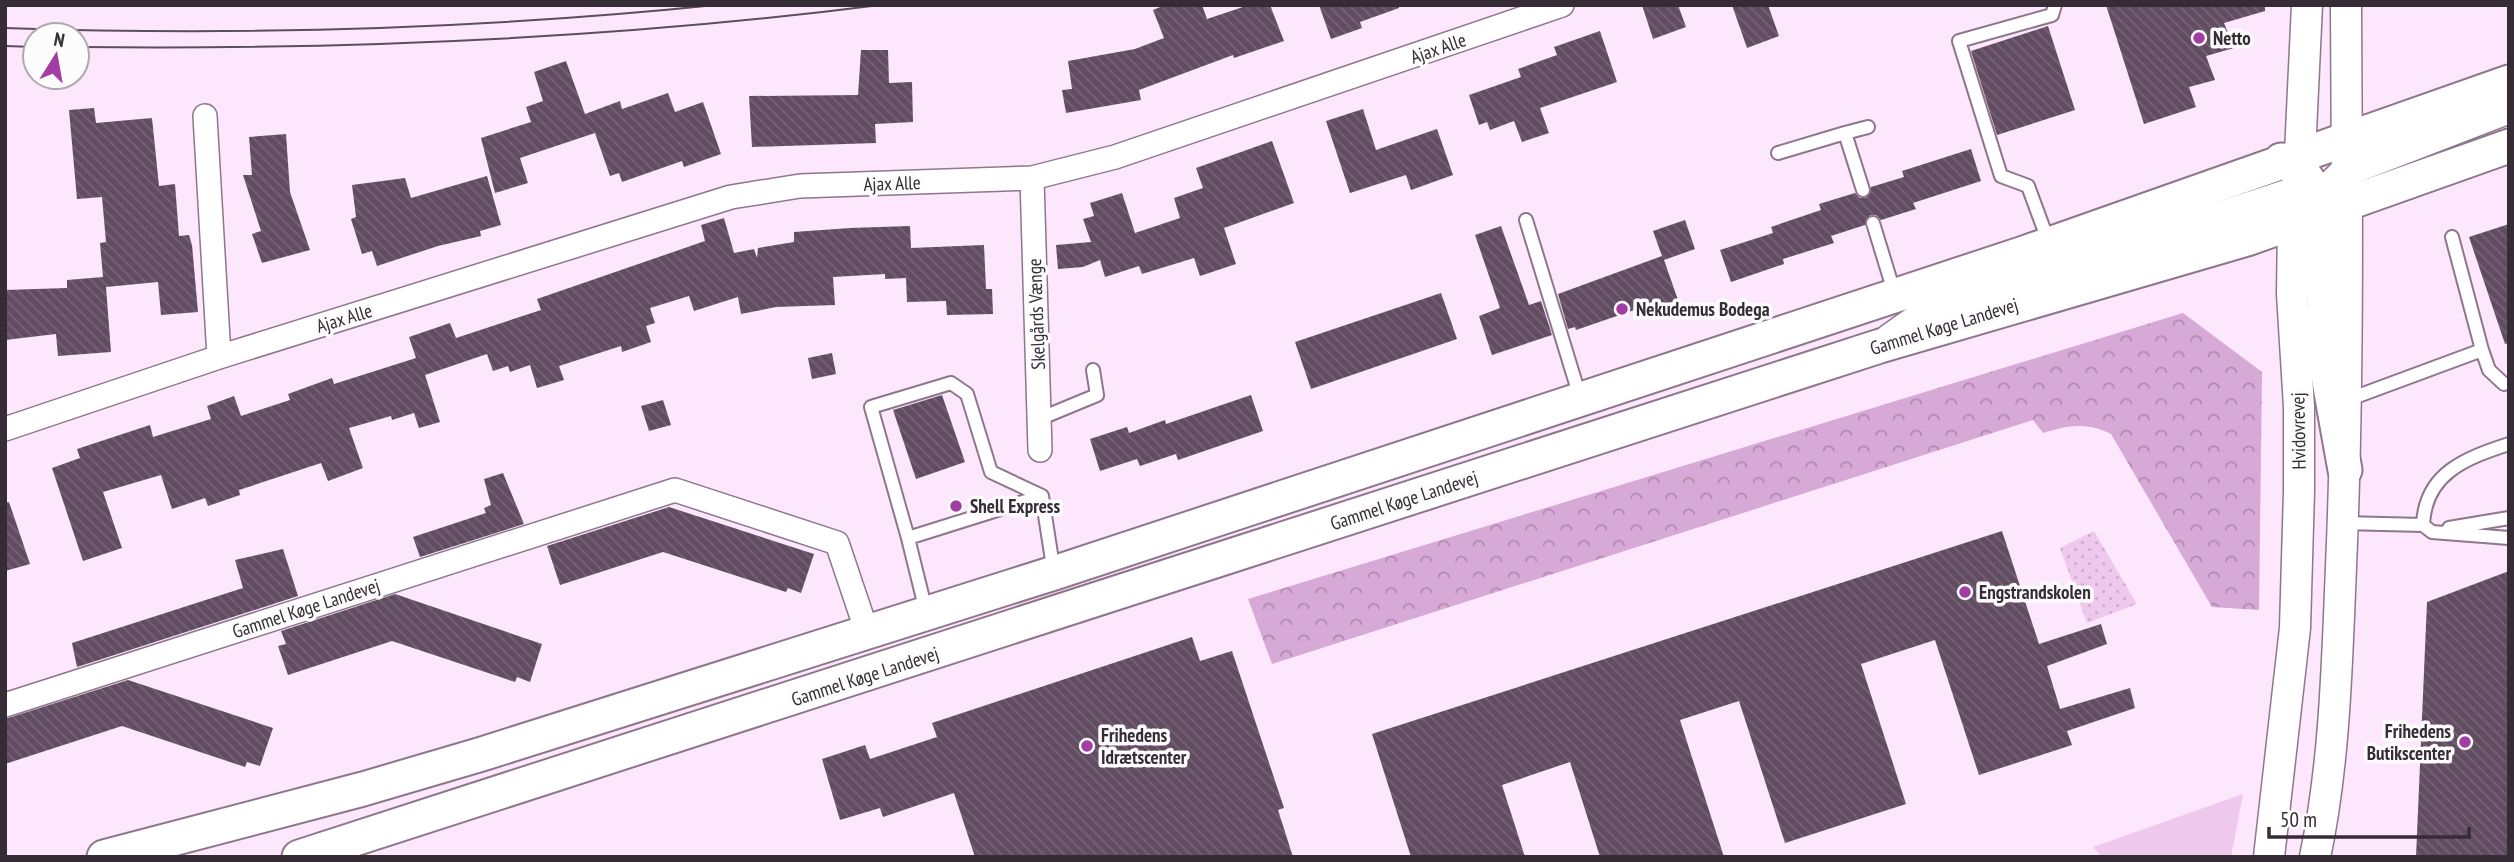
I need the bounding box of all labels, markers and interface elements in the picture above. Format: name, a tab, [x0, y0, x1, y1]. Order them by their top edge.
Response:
north arrow	[21, 21, 91, 91]
place label: Netto	[2213, 26, 2251, 50]
text: N	[52, 27, 67, 52]
street label: Ajax Alle	[1407, 27, 1469, 69]
marker: Netto	[2191, 30, 2207, 46]
street label: Ajax Alle	[863, 170, 921, 196]
street label: Skelgårds Vænge	[1022, 258, 1050, 370]
street label: Gammel Køge Landevej	[1867, 292, 2021, 360]
place label: Nekudemus Bodega	[1636, 297, 1770, 321]
street label: Ajax Alle	[313, 298, 375, 338]
marker: Nekudemus Bodega	[1614, 301, 1630, 317]
street label: Hvidovrevej	[2285, 392, 2311, 470]
street label: Gammel Køge Landevej	[1327, 465, 1481, 535]
place label: Shell Express	[970, 494, 1060, 518]
marker: Shell Express	[948, 498, 964, 514]
street label: Gammel Køge Landevej	[229, 573, 383, 643]
place label: Engstrandskolen	[1979, 580, 2091, 604]
marker: Engstrandskolen	[1957, 584, 1973, 600]
street label: Gammel Køge Landevej	[788, 641, 942, 711]
place label: Frihedens Butikscenter	[2367, 719, 2451, 765]
place label: Frihedens Idrætscenter	[1101, 723, 1187, 769]
marker: Frihedens Butikscenter	[2457, 734, 2473, 750]
marker: Frihedens Idrætscenter	[1079, 738, 1095, 754]
scale bar	[2269, 796, 2468, 840]
text: 50 m	[2280, 806, 2317, 833]

